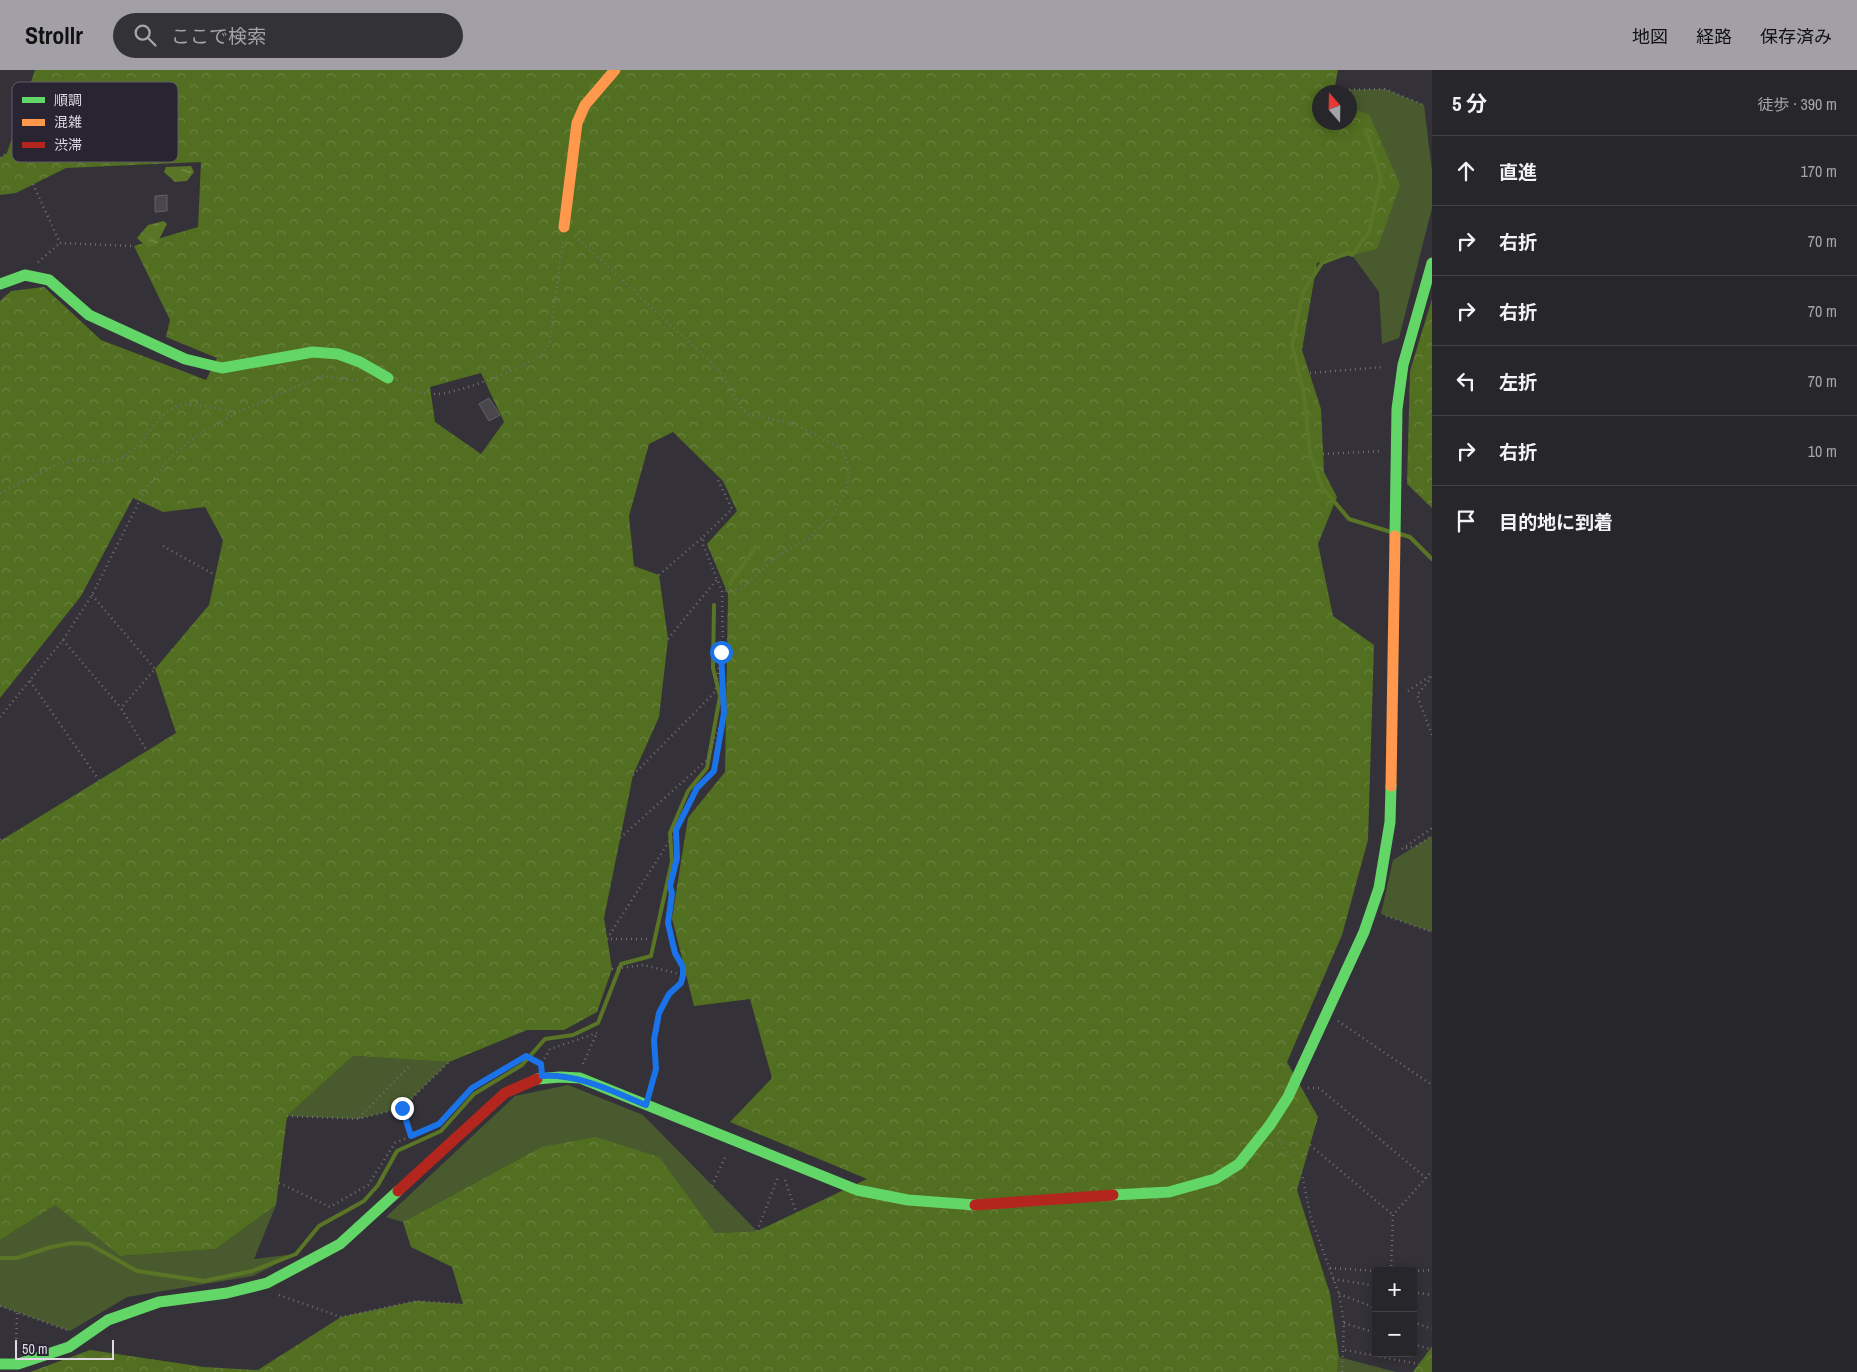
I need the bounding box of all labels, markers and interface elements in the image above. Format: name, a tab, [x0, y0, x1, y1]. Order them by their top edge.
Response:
search box	[113, 13, 463, 58]
text: Strollr	[25, 19, 83, 51]
icon: search	[131, 21, 159, 49]
text: ここで検索	[171, 23, 266, 49]
text: 地図	[1632, 24, 1668, 49]
text: 経路	[1696, 24, 1732, 49]
text: 保存済み	[1760, 24, 1832, 49]
legend	[12, 82, 178, 162]
north arrow	[1312, 85, 1357, 130]
text: 5 分	[1452, 89, 1487, 118]
text: 順調	[54, 91, 82, 109]
text: 徒歩 · 390 m	[1758, 93, 1837, 115]
text: 混雑	[54, 113, 82, 131]
text: 渋滞	[54, 136, 82, 154]
icon: ahead	[1452, 157, 1480, 185]
text: 直進	[1499, 159, 1537, 185]
text: 170 m	[1801, 160, 1837, 182]
icon: right	[1452, 227, 1480, 255]
text: 右折	[1499, 229, 1537, 255]
text: 70 m	[1808, 230, 1837, 252]
icon: right	[1452, 297, 1480, 325]
text: 右折	[1499, 299, 1537, 325]
text: 70 m	[1808, 300, 1837, 322]
icon: left	[1452, 367, 1480, 395]
text: 左折	[1499, 369, 1537, 395]
text: 70 m	[1808, 370, 1837, 392]
icon: right	[1452, 437, 1480, 465]
text: 右折	[1499, 439, 1537, 465]
text: 10 m	[1808, 440, 1837, 462]
icon: arrive	[1452, 507, 1480, 535]
text: 目的地に到着	[1499, 509, 1613, 535]
route start	[710, 641, 733, 664]
route end	[391, 1097, 414, 1120]
map controls	[1372, 1267, 1417, 1357]
button: +	[1372, 1267, 1417, 1312]
button: −	[1372, 1312, 1417, 1357]
scale bar	[15, 1337, 114, 1360]
text: 50 m	[22, 1340, 48, 1358]

